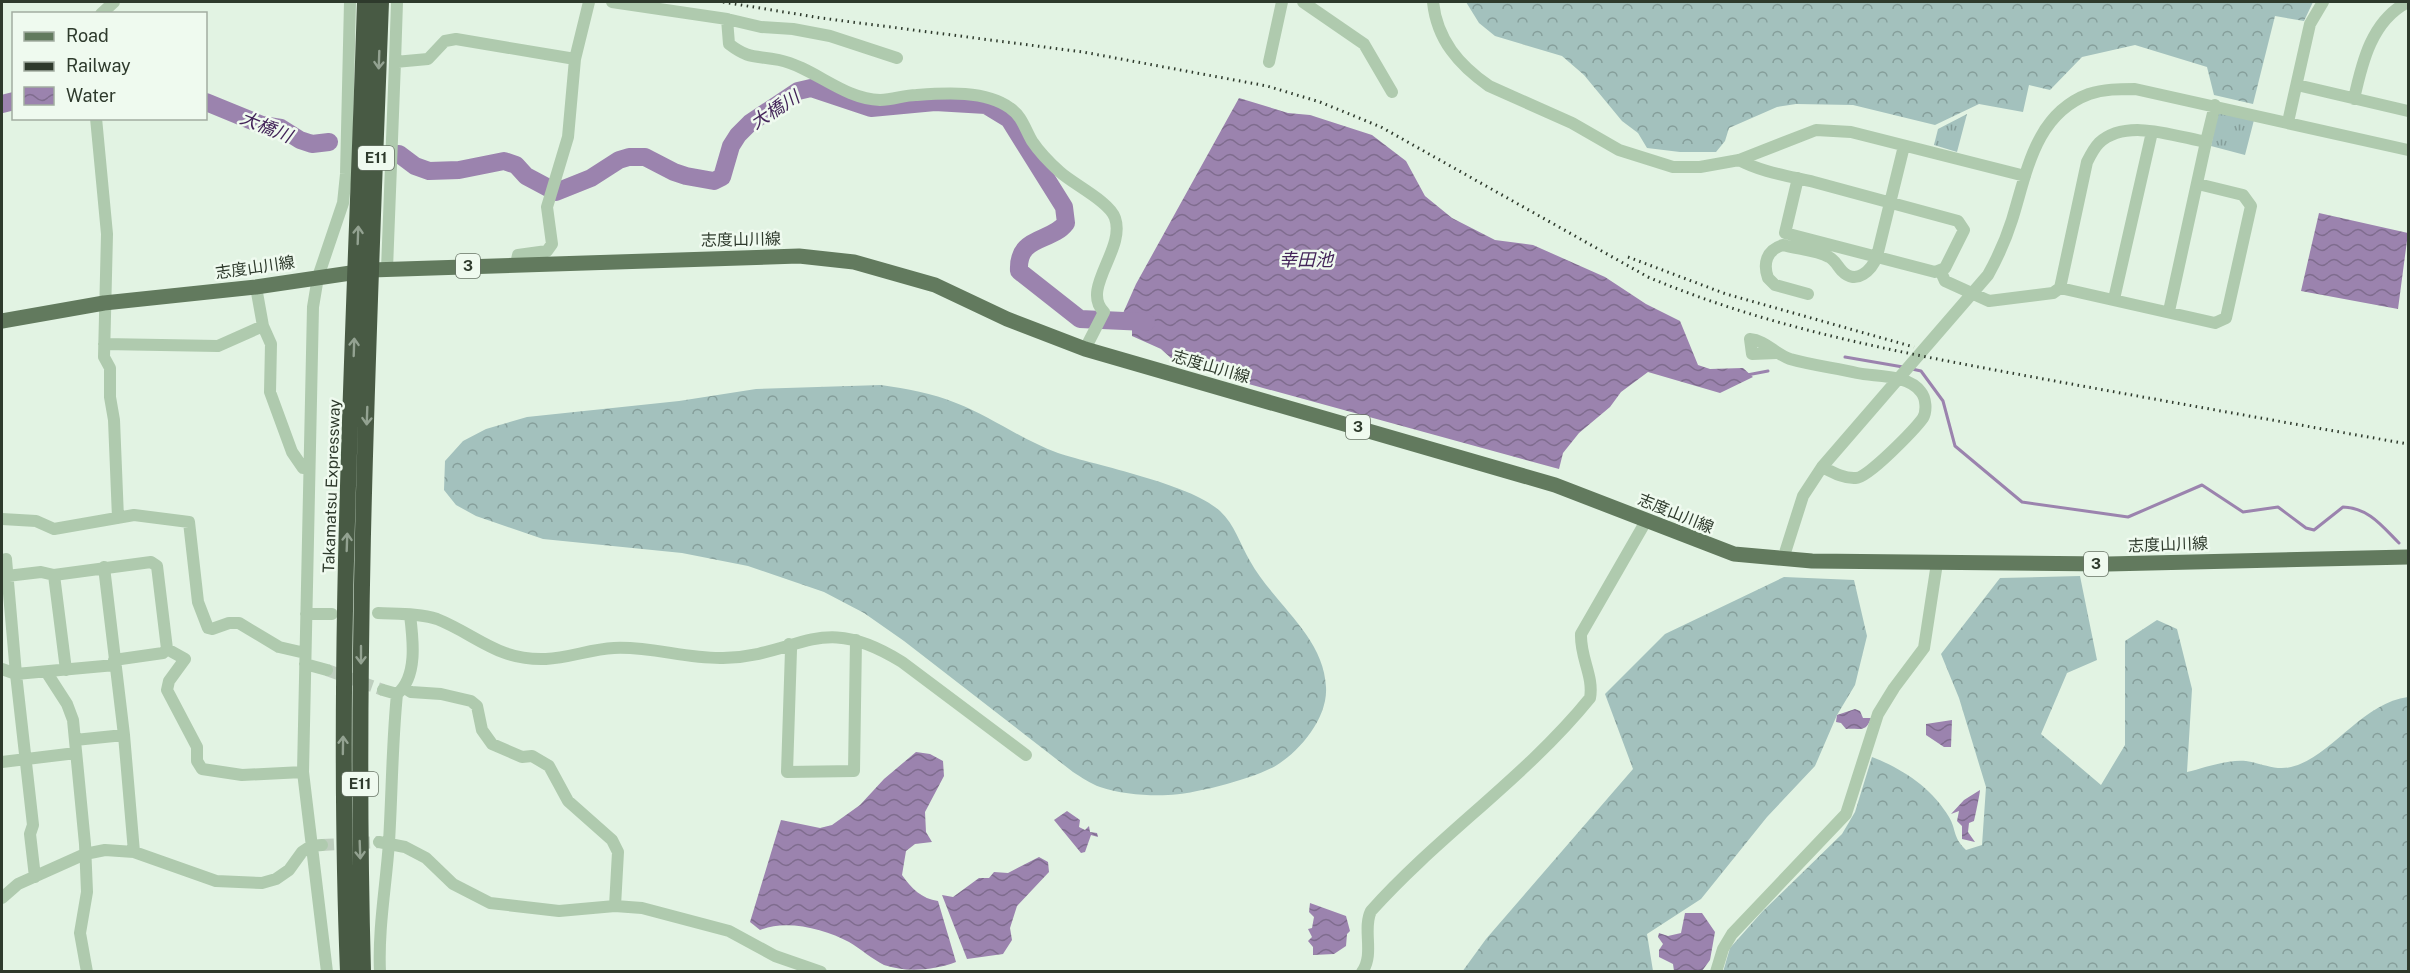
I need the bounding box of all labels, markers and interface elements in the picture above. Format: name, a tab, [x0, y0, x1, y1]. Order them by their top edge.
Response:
legend	[12, 12, 207, 120]
text: Road	[66, 25, 109, 46]
one-way arrow	[373, 49, 384, 69]
text: Railway	[66, 55, 131, 76]
text: Water	[66, 85, 116, 106]
water label: 大橋川	[746, 85, 805, 133]
water label: 大橋川	[237, 107, 297, 147]
road number: E11	[358, 146, 394, 170]
one-way arrow	[352, 226, 363, 246]
street label: 志度山川線	[701, 229, 781, 250]
water label: 幸田池	[1279, 249, 1335, 270]
street label: 志度山川線	[214, 253, 296, 282]
road number: 3	[456, 254, 480, 278]
one-way arrow	[348, 338, 359, 358]
street label: 志度山川線	[1170, 346, 1252, 387]
street label: Takamatsu Expressway	[319, 398, 344, 573]
one-way arrow	[362, 405, 373, 425]
road number: 3	[1346, 415, 1370, 439]
street label: 志度山川線	[1635, 490, 1716, 537]
one-way arrow	[341, 533, 352, 553]
street label: 志度山川線	[2128, 534, 2208, 555]
road number: 3	[2084, 552, 2108, 576]
one-way arrow	[355, 644, 367, 664]
one-way arrow	[337, 736, 349, 756]
road number: E11	[342, 772, 378, 796]
one-way arrow	[354, 839, 366, 859]

